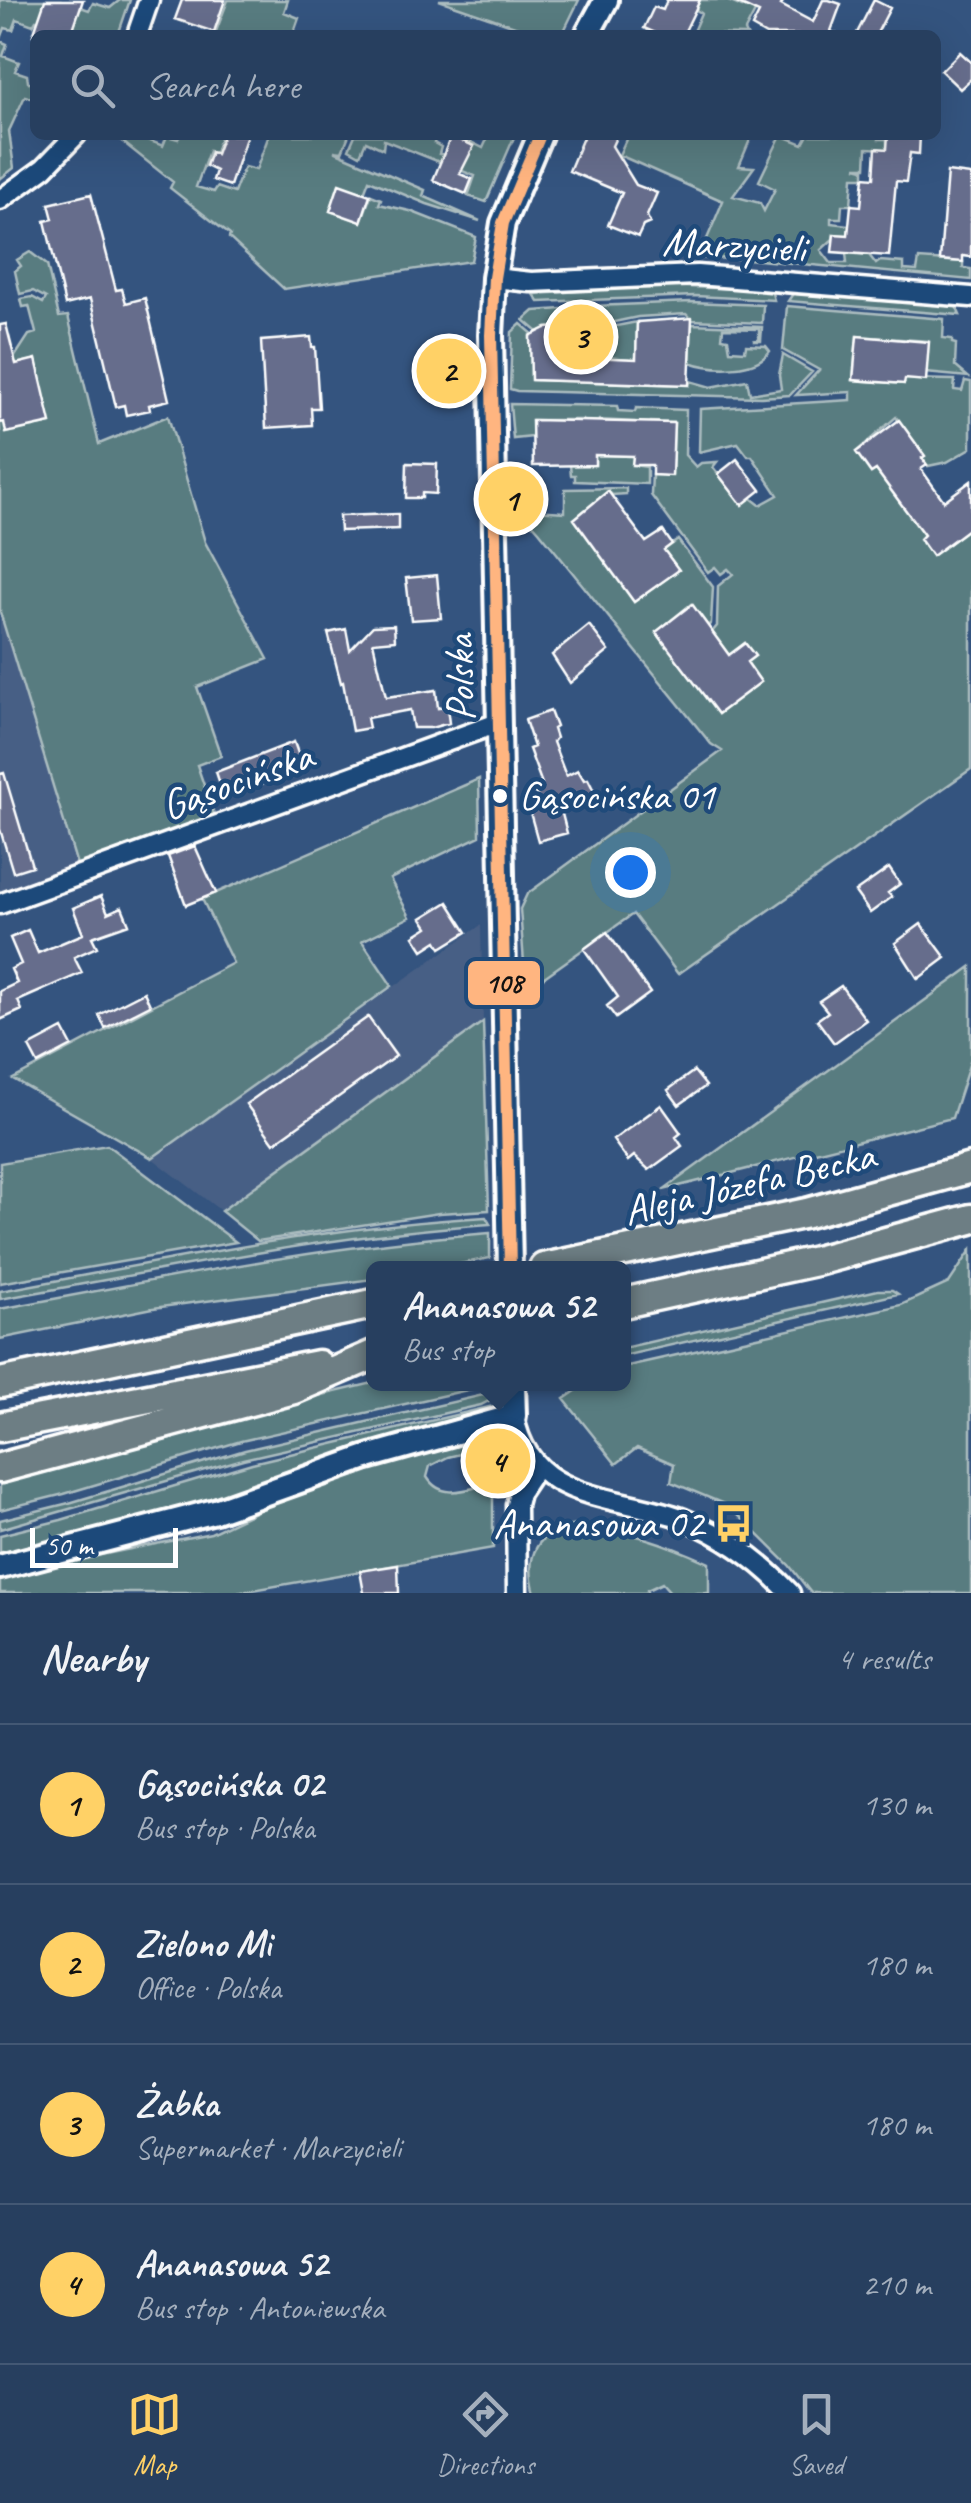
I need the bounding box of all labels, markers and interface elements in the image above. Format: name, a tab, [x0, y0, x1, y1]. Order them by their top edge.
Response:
search box	[30, 30, 941, 140]
icon: search	[65, 58, 120, 113]
text: Search here	[145, 62, 300, 109]
street label: Marzycieli	[661, 215, 812, 275]
pin: 3	[548, 300, 614, 374]
pin: 2	[416, 334, 482, 408]
pin: 1	[478, 462, 544, 536]
street label: Polska	[433, 631, 487, 722]
street label: Gąsocińska	[154, 728, 323, 833]
place label: Gąsocińska 01	[519, 771, 717, 821]
marker: Gąsocińska 01	[490, 786, 510, 806]
your location	[605, 847, 656, 898]
line badge: 108	[466, 959, 542, 1007]
text: 108	[485, 965, 526, 1000]
street label: Aleja Józefa Becka	[618, 1128, 882, 1238]
popup	[366, 1261, 631, 1391]
text: Ananasowa 52	[402, 1282, 595, 1329]
text: Bus stop	[402, 1329, 494, 1370]
pin: 4	[466, 1424, 530, 1498]
place label: Ananasowa 02	[493, 1497, 707, 1550]
bus stop icon: Ananasowa 02	[713, 1502, 755, 1544]
scale bar	[30, 1523, 178, 1568]
text: 50 m	[45, 1528, 93, 1563]
text: Nearby	[40, 1632, 146, 1685]
text: 4 results	[837, 1638, 931, 1679]
text: Gąsocińska 02	[135, 1760, 324, 1807]
text: 1	[65, 1784, 80, 1825]
text: 130 m	[862, 1784, 931, 1825]
text: Bus stop · Polska	[135, 1807, 315, 1848]
text: Zielono Mi	[135, 1920, 271, 1967]
text: 2	[65, 1944, 80, 1985]
text: 180 m	[862, 1944, 931, 1985]
text: Office · Polska	[135, 1967, 281, 2008]
text: Żabka	[135, 2080, 218, 2127]
text: 3	[65, 2104, 80, 2145]
text: 180 m	[862, 2104, 931, 2145]
text: Supermarket · Marzycieli	[135, 2127, 401, 2168]
text: Ananasowa 52	[135, 2240, 328, 2287]
text: 4	[65, 2264, 80, 2305]
text: 210 m	[862, 2264, 931, 2305]
text: Bus stop · Antoniewska	[135, 2287, 384, 2328]
tab: Map	[127, 2387, 182, 2482]
tab: Directions	[437, 2387, 534, 2482]
tab: Saved	[789, 2387, 844, 2482]

